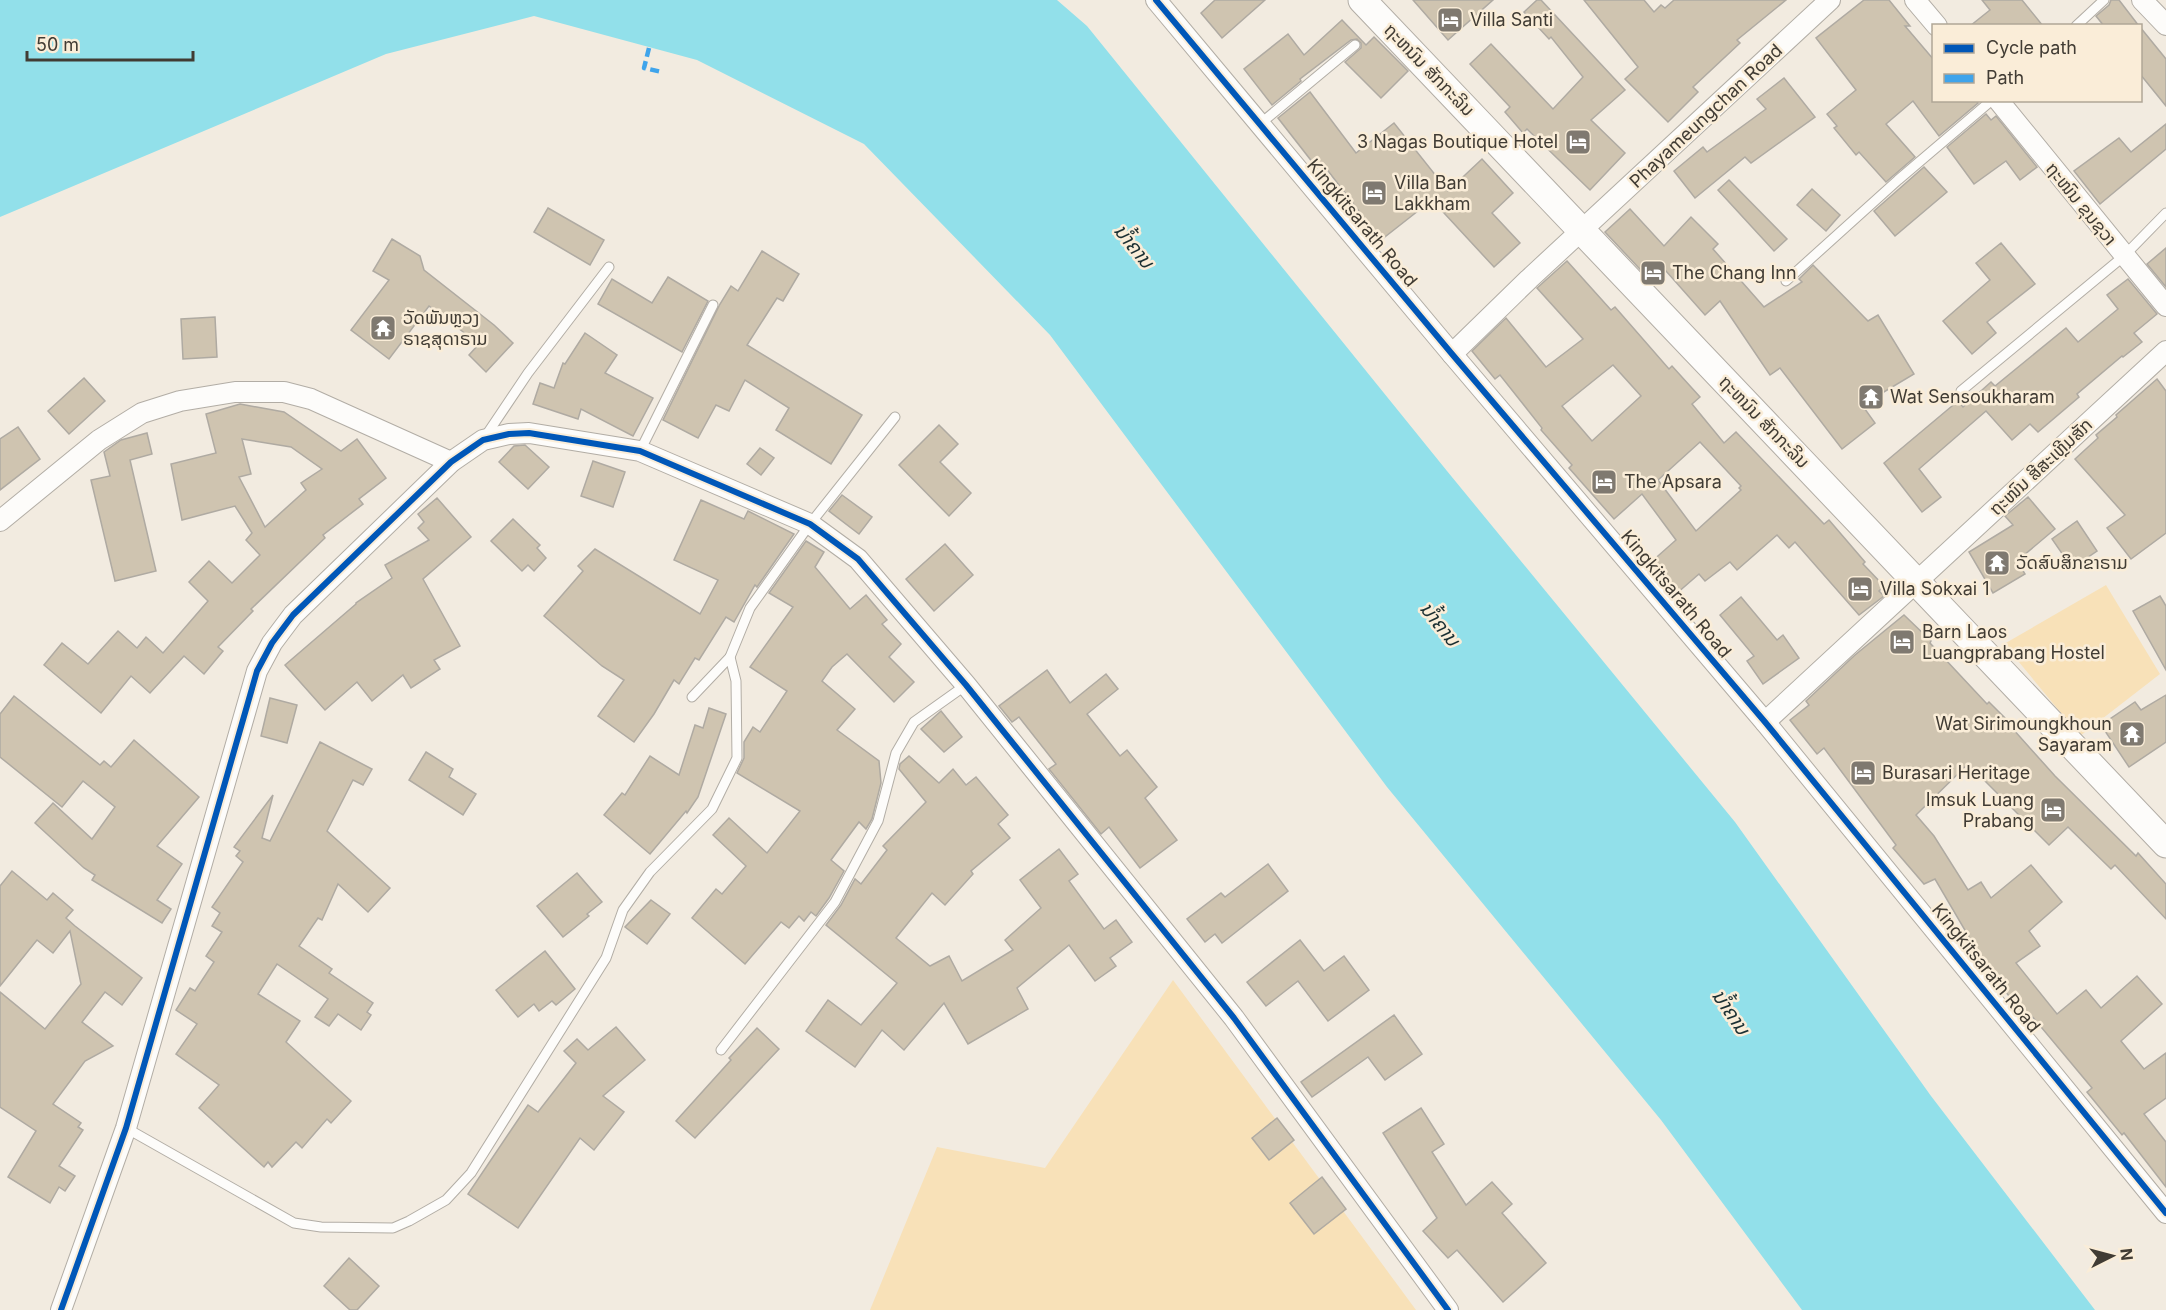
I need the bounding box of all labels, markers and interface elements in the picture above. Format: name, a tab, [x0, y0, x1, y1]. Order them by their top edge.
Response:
hotel icon: Villa Santi	[1435, 5, 1465, 35]
place label: Villa Santi	[1470, 9, 1553, 30]
street label: ຖະຫນົນ ສັກກະລິນ	[1380, 19, 1479, 120]
scale bar	[27, 24, 194, 62]
legend	[1932, 24, 2142, 102]
text: 50 m	[36, 34, 79, 55]
text: Cycle path	[1986, 37, 2077, 58]
street label: Phayameungchan Road	[1625, 39, 1786, 192]
text: Path	[1986, 67, 2024, 88]
hotel icon: 3 Nagas Boutique Hotel	[1563, 127, 1593, 157]
place label: 3 Nagas Boutique Hotel	[1357, 131, 1558, 152]
street label: Kingkitsarath Road	[1303, 155, 1422, 291]
street label: ຖະໜົນ ຂຸນຊວາ	[2041, 158, 2121, 250]
place label: Villa Ban Lakkham	[1394, 172, 1471, 214]
hotel icon: Villa Ban Lakkham	[1359, 178, 1389, 208]
water label: ນ້ຳຄານ	[1109, 217, 1162, 274]
hotel icon: The Chang Inn	[1638, 258, 1668, 288]
place label: The Chang Inn	[1672, 262, 1797, 283]
place label: ວັດພັນຫຼວງ ຣາຊສຸດາຣາມ	[403, 307, 488, 350]
temple icon: ວັດພັນຫຼວງ ຣາຊສຸດາຣາມ	[368, 313, 398, 343]
street label: ຖະຫນົນ ສັກກະລິນ	[1715, 371, 1814, 472]
temple icon: Wat Sensoukharam	[1856, 382, 1886, 412]
place label: Wat Sensoukharam	[1890, 386, 2055, 407]
street label: ຖະໜົນ ສີສະເຫຼີມສັກ	[1985, 414, 2096, 520]
hotel icon: The Apsara	[1589, 467, 1619, 497]
place label: The Apsara	[1624, 471, 1722, 492]
street label: Kingkitsarath Road	[1617, 526, 1736, 662]
temple icon: ວັດສົບສິກຂາຣາມ	[1982, 548, 2012, 578]
place label: ວັດສົບສິກຂາຣາມ	[2016, 552, 2128, 573]
hotel icon: Villa Sokxai 1	[1845, 574, 1875, 604]
place label: Villa Sokxai 1	[1880, 578, 1990, 599]
water label: ນ້ຳຄານ	[1415, 595, 1468, 652]
place label: Barn Laos Luangprabang Hostel	[1922, 621, 2105, 663]
hotel icon: Barn Laos Luangprabang Hostel	[1887, 627, 1917, 657]
place label: Wat Sirimoungkhoun Sayaram	[1935, 713, 2112, 755]
temple icon: Wat Sirimoungkhoun Sayaram	[2117, 719, 2147, 749]
hotel icon: Burasari Heritage	[1848, 758, 1878, 788]
place label: Burasari Heritage	[1882, 762, 2030, 783]
place label: Imsuk Luang Prabang	[1926, 789, 2034, 831]
hotel icon: Imsuk Luang Prabang	[2038, 795, 2068, 825]
street label: Kingkitsarath Road	[1928, 899, 2045, 1036]
water label: ນ້ຳຄານ	[1707, 983, 1758, 1041]
north arrow	[2082, 1226, 2142, 1286]
text: N	[2116, 1247, 2138, 1262]

